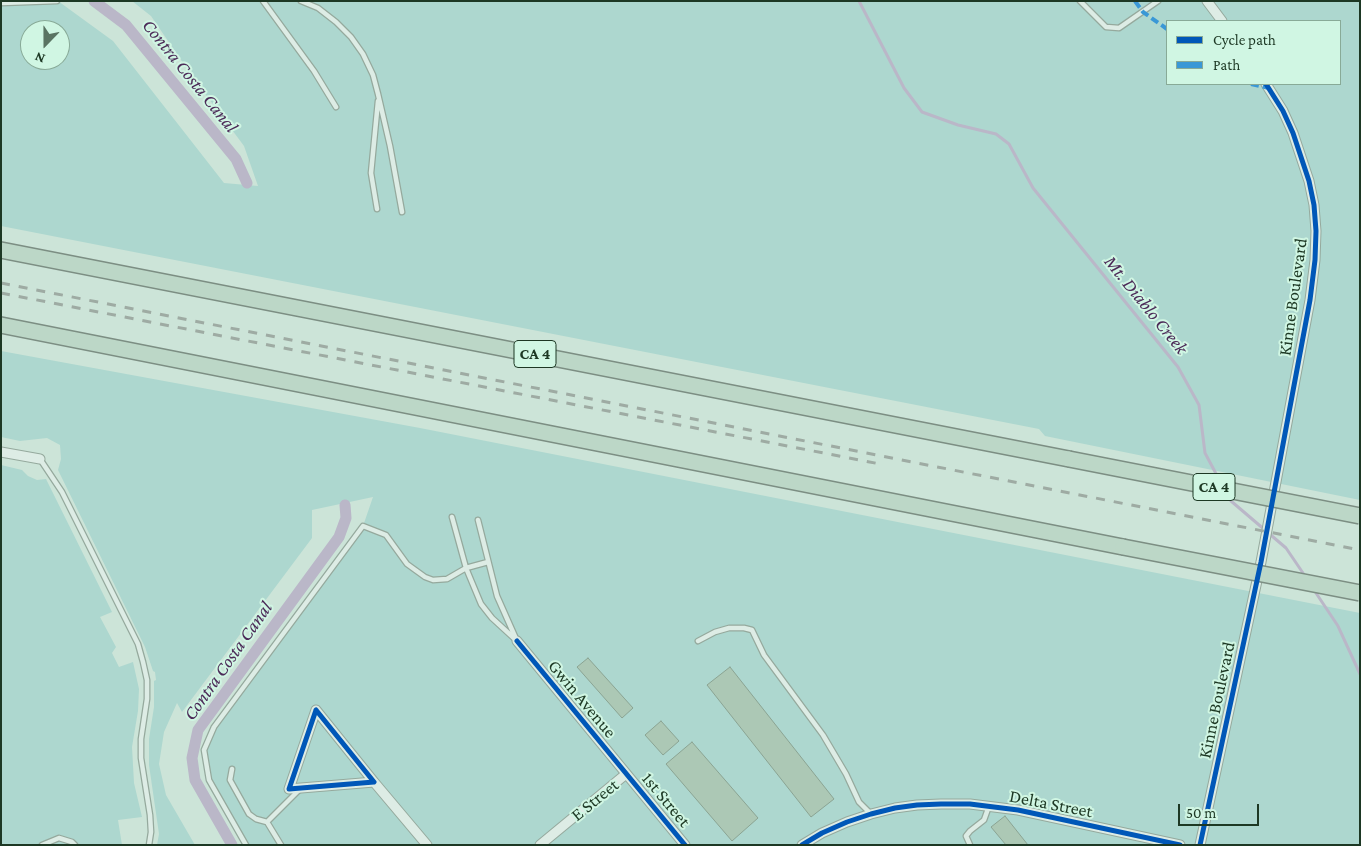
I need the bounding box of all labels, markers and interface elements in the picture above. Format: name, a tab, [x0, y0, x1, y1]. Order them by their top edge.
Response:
water label: Contra Costa Canal	[137, 15, 243, 137]
north arrow	[20, 20, 70, 70]
legend	[1166, 20, 1341, 85]
text: Cycle path	[1213, 32, 1276, 48]
text: N	[32, 49, 47, 67]
text: Path	[1213, 57, 1240, 73]
street label: Kinne Boulevard	[1274, 237, 1312, 357]
water label: Mt. Diablo Creek	[1099, 251, 1193, 359]
road number: CA 4	[514, 340, 556, 368]
road number: CA 4	[1193, 474, 1235, 501]
water label: Contra Costa Canal	[179, 597, 277, 725]
street label: Kinne Boulevard	[1194, 640, 1240, 760]
street label: Gwin Avenue	[543, 656, 621, 742]
street label: 1st Street	[637, 768, 695, 832]
street label: E Street	[567, 774, 623, 826]
street label: Delta Street	[1008, 785, 1094, 823]
scale bar	[1181, 794, 1262, 826]
text: 50 m	[1186, 805, 1216, 821]

